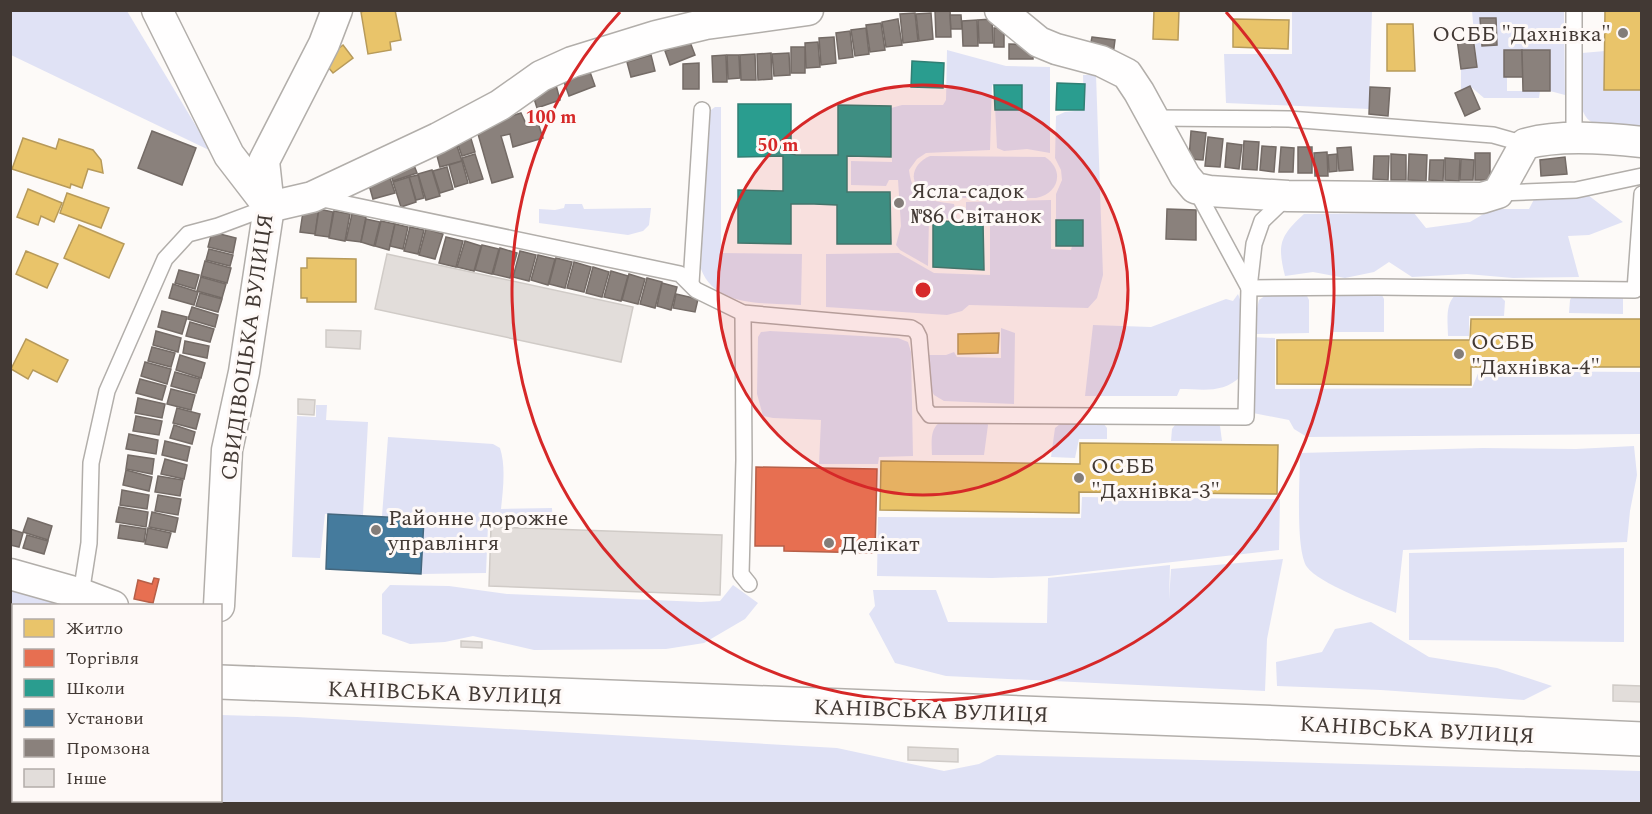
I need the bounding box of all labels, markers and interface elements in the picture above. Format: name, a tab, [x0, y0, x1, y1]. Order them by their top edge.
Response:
place label: ОСББ "Дахнівка"	[1432, 18, 1611, 51]
marker: ОСББ "Дахнівка"	[1616, 26, 1630, 40]
text: 100 m	[525, 104, 577, 131]
text: 50 m	[758, 132, 798, 159]
place label: Ясла-садок №86 Світанок	[911, 175, 1042, 233]
marker: Ясла-садок №86 Світанок	[892, 196, 906, 210]
street label: СВИДІВОЦЬКА ВУЛИЦЯ	[212, 212, 283, 483]
centre of rings	[913, 280, 933, 300]
place label: ОСББ "Дахнівка-4"	[1471, 326, 1600, 384]
marker: ОСББ "Дахнівка-4"	[1452, 347, 1466, 361]
place label: ОСББ "Дахнівка-3"	[1091, 450, 1220, 508]
marker: ОСББ "Дахнівка-3"	[1072, 471, 1086, 485]
place label: Районне дорожне управлінгя	[387, 502, 568, 560]
marker: Районне дорожне управлінгя	[369, 523, 383, 537]
place label: Делікат	[841, 528, 920, 561]
marker: Делікат	[822, 536, 836, 550]
legend	[12, 604, 222, 802]
text: Житло	[66, 615, 123, 642]
text: Торгівля	[66, 645, 139, 672]
street label: КАНІВСЬКА ВУЛИЦЯ	[327, 673, 563, 714]
text: Школи	[66, 675, 125, 702]
street label: КАНІВСЬКА ВУЛИЦЯ	[813, 691, 1049, 732]
text: Установи	[66, 705, 144, 732]
street label: КАНІВСЬКА ВУЛИЦЯ	[1299, 708, 1535, 753]
text: Промзона	[66, 735, 150, 762]
text: Інше	[66, 765, 107, 792]

